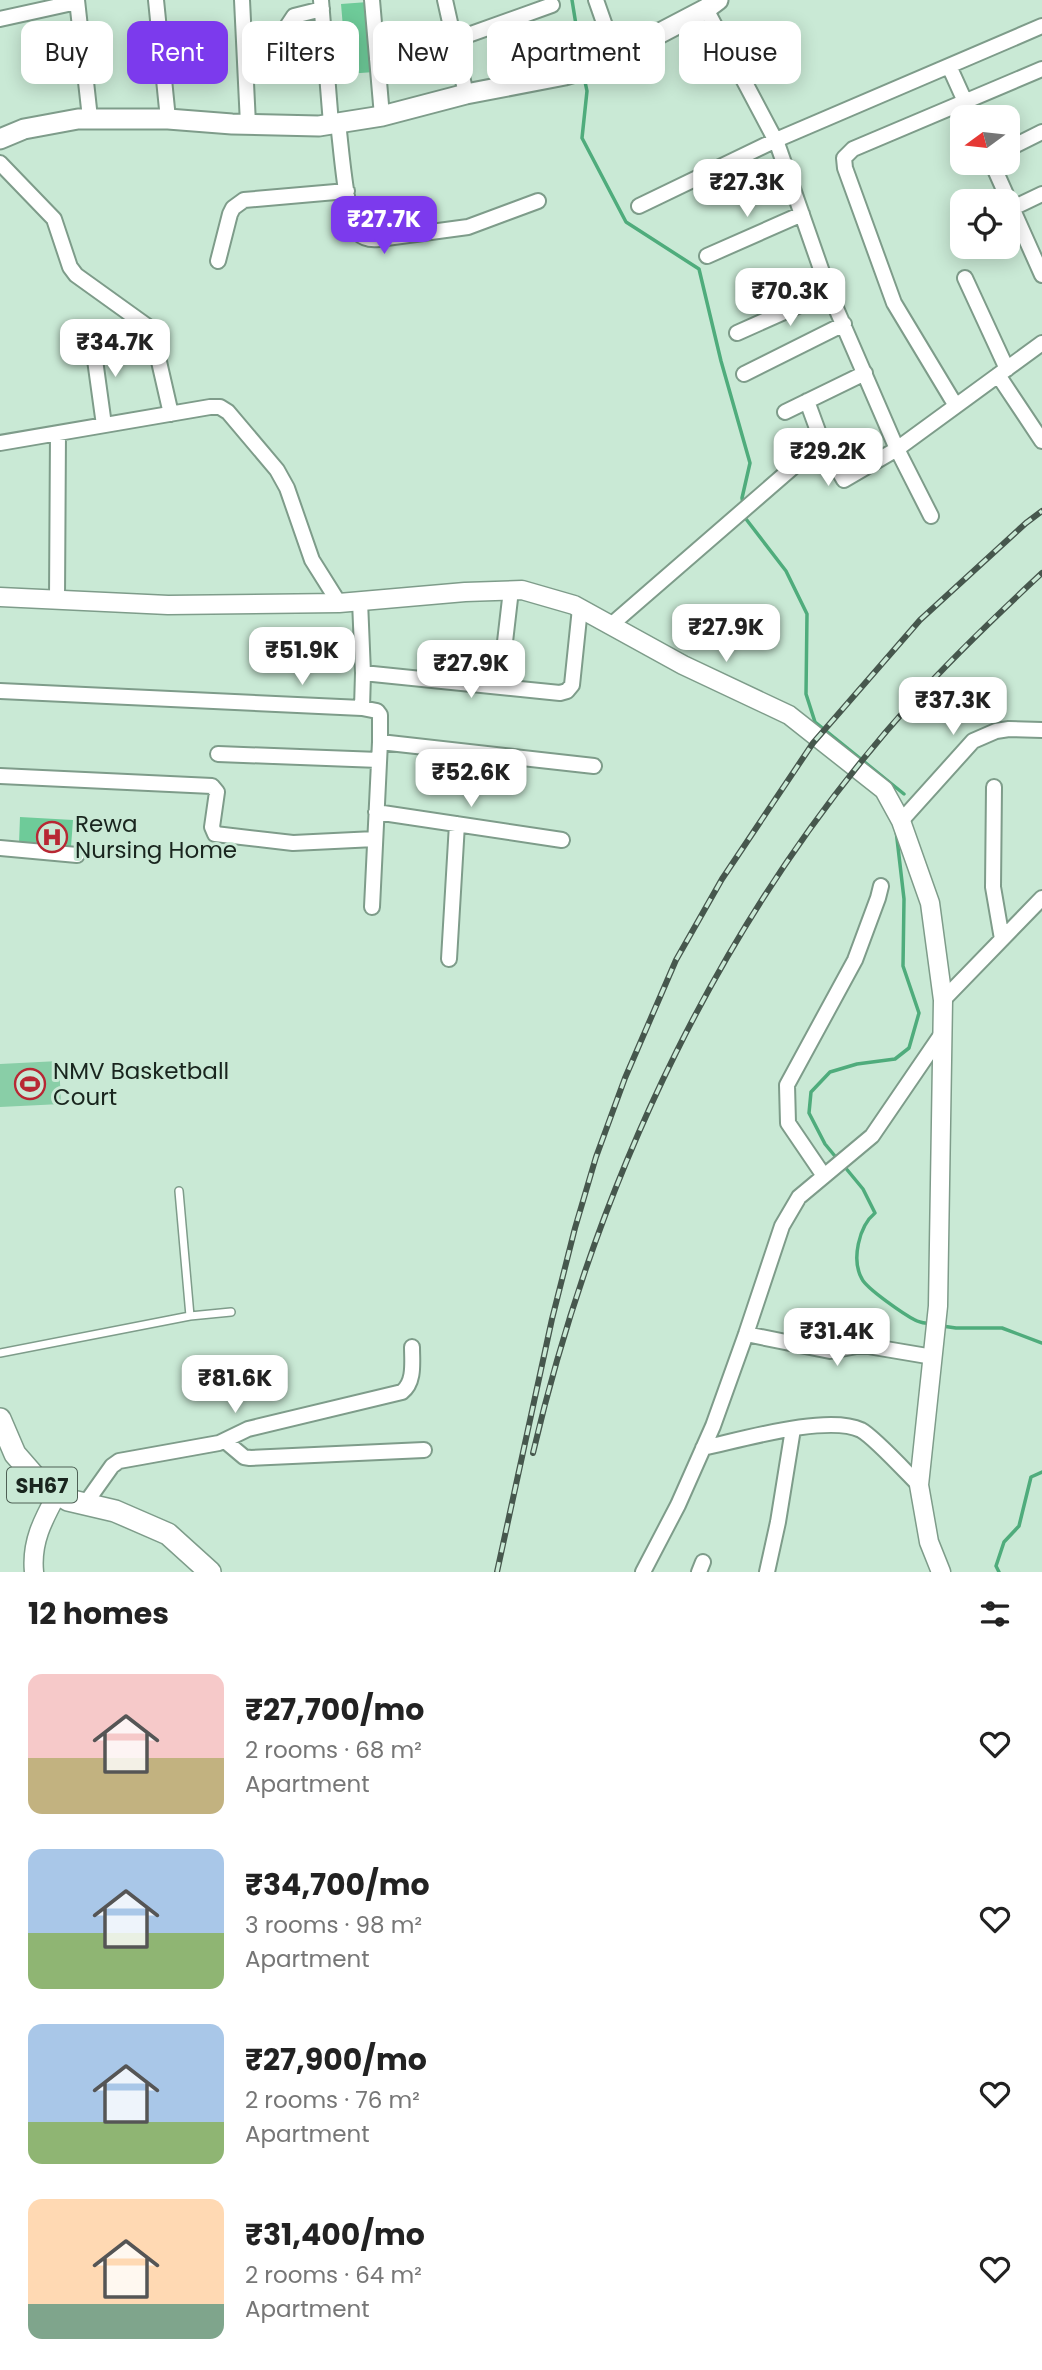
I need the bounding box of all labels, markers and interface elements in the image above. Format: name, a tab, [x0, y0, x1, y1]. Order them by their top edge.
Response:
chip: Buy	[21, 21, 113, 84]
chip: Rent	[127, 21, 228, 84]
chip: Filters	[242, 21, 359, 84]
chip: New	[373, 21, 473, 84]
chip: Apartment	[487, 21, 665, 84]
chip: House	[679, 21, 801, 84]
north arrow	[950, 105, 1020, 175]
map controls	[950, 105, 1020, 259]
pin: ₹27.3K	[690, 160, 804, 219]
text: ₹27.3K	[709, 166, 785, 198]
button: locate	[950, 189, 1020, 259]
pin: ₹27.7K	[327, 196, 441, 256]
text: ₹27.7K	[347, 203, 421, 235]
pin: ₹70.3K	[733, 268, 847, 328]
text: ₹70.3K	[751, 275, 829, 307]
pin: ₹34.7K	[58, 320, 172, 379]
text: ₹34.7K	[76, 326, 154, 358]
pin: ₹29.2K	[771, 428, 885, 488]
text: ₹29.2K	[790, 435, 866, 467]
pin: ₹27.9K	[669, 604, 783, 664]
text: ₹27.9K	[688, 611, 764, 643]
pin: ₹51.9K	[245, 628, 359, 687]
text: ₹51.9K	[265, 634, 339, 666]
pin: ₹27.9K	[414, 640, 528, 700]
text: ₹27.9K	[433, 647, 509, 679]
pin: ₹37.3K	[896, 678, 1010, 737]
text: ₹37.3K	[915, 684, 991, 716]
pin: ₹52.6K	[414, 750, 528, 809]
text: ₹52.6K	[431, 756, 511, 788]
place label: Rewa Nursing Home	[75, 808, 237, 866]
hospital icon: Rewa Nursing Home	[35, 820, 69, 854]
place label: NMV Basketball Court	[53, 1055, 229, 1113]
sports icon: NMV Basketball Court	[13, 1067, 47, 1101]
pin: ₹31.4K	[780, 1308, 894, 1368]
text: ₹31.4K	[800, 1315, 874, 1347]
pin: ₹81.6K	[178, 1356, 292, 1415]
text: ₹81.6K	[198, 1362, 272, 1394]
road number: SH67	[7, 1468, 77, 1502]
text: 12 homes	[28, 1592, 169, 1635]
icon: filters	[976, 1595, 1014, 1633]
text: ₹27,700/mo	[245, 1688, 424, 1731]
icon: home	[84, 1702, 168, 1786]
icon: heart	[976, 1725, 1014, 1763]
text: 2 rooms · 68 m²	[245, 1734, 422, 1766]
text: Apartment	[245, 1768, 370, 1800]
text: ₹34,700/mo	[245, 1863, 430, 1906]
icon: home	[84, 1877, 168, 1961]
icon: heart	[976, 1900, 1014, 1938]
text: 3 rooms · 98 m²	[245, 1909, 422, 1941]
text: Apartment	[245, 1943, 370, 1975]
text: ₹27,900/mo	[245, 2038, 427, 2081]
icon: home	[84, 2052, 168, 2136]
icon: heart	[976, 2075, 1014, 2113]
text: 2 rooms · 76 m²	[245, 2084, 420, 2116]
text: Apartment	[245, 2118, 370, 2150]
text: ₹31,400/mo	[245, 2213, 425, 2256]
icon: home	[84, 2227, 168, 2311]
icon: heart	[976, 2250, 1014, 2288]
text: 2 rooms · 64 m²	[245, 2259, 422, 2291]
text: Apartment	[245, 2293, 370, 2325]

